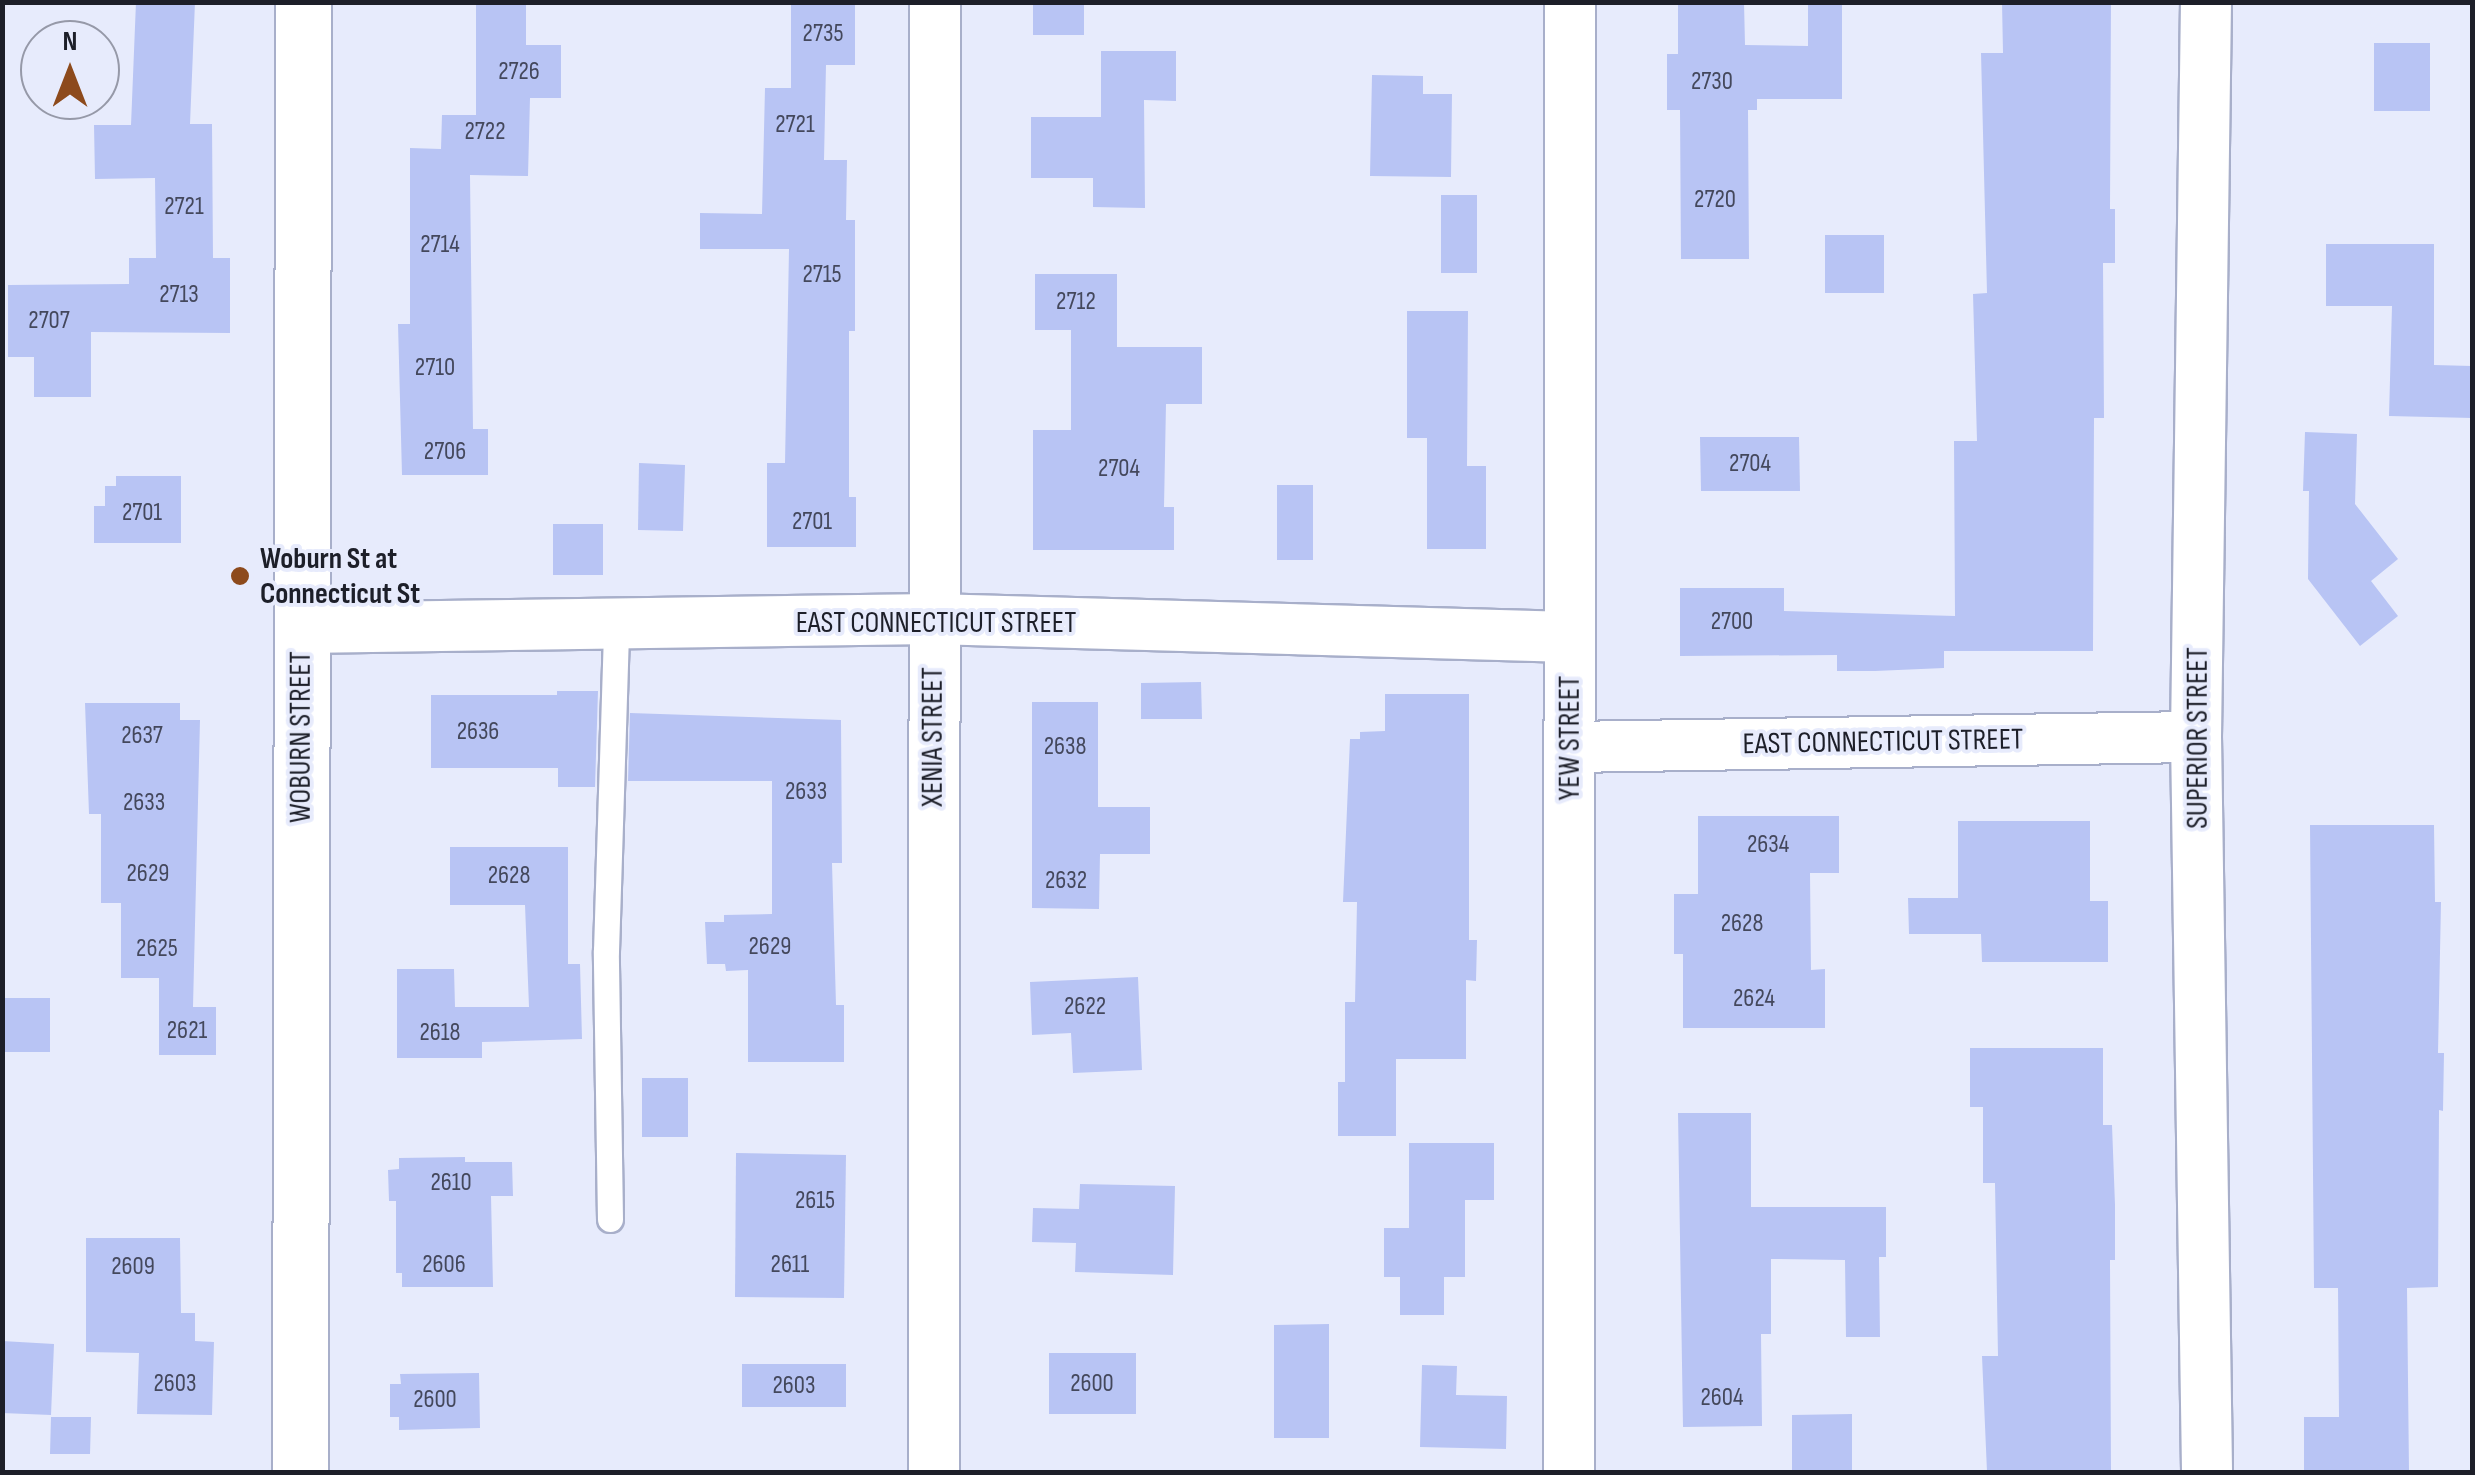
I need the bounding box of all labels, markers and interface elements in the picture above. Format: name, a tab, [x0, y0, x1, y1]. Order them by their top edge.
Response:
house number: 2735	[803, 19, 843, 49]
north arrow	[20, 20, 120, 120]
text: N	[63, 25, 77, 58]
house number: 2726	[498, 57, 540, 87]
house number: 2730	[1691, 67, 1733, 97]
house number: 2721	[775, 110, 815, 140]
house number: 2722	[465, 117, 505, 147]
house number: 2720	[1694, 185, 1736, 215]
house number: 2721	[164, 192, 204, 222]
house number: 2714	[420, 230, 460, 260]
house number: 2715	[802, 260, 842, 290]
house number: 2713	[159, 280, 199, 310]
house number: 2712	[1056, 287, 1096, 317]
house number: 2707	[28, 306, 70, 336]
house number: 2710	[415, 353, 455, 383]
house number: 2706	[424, 437, 466, 467]
house number: 2704	[1729, 449, 1771, 479]
house number: 2704	[1098, 454, 1140, 484]
house number: 2701	[122, 498, 162, 528]
house number: 2701	[792, 507, 832, 537]
place label: Woburn St at Connecticut St	[260, 541, 420, 612]
marker: Woburn St at Connecticut St	[229, 565, 251, 587]
street label: EAST CONNECTICUT STREET	[796, 605, 1076, 641]
house number: 2700	[1711, 607, 1753, 637]
street label: SUPERIOR STREET	[2180, 647, 2216, 829]
street label: WOBURN STREET	[283, 651, 319, 823]
street label: XENIA STREET	[915, 667, 951, 807]
street label: YEW STREET	[1552, 676, 1588, 800]
house number: 2636	[457, 717, 499, 747]
house number: 2637	[121, 721, 163, 751]
street label: EAST CONNECTICUT STREET	[1742, 722, 2024, 762]
house number: 2638	[1044, 732, 1086, 762]
house number: 2633	[785, 777, 827, 807]
house number: 2633	[123, 788, 165, 818]
house number: 2634	[1747, 830, 1789, 860]
house number: 2629	[127, 859, 169, 889]
house number: 2628	[488, 861, 530, 891]
house number: 2632	[1045, 866, 1087, 896]
house number: 2628	[1721, 909, 1763, 939]
house number: 2629	[749, 932, 791, 962]
house number: 2625	[136, 934, 178, 964]
house number: 2624	[1733, 984, 1775, 1014]
house number: 2622	[1064, 992, 1106, 1022]
house number: 2621	[167, 1016, 207, 1046]
house number: 2618	[420, 1018, 460, 1048]
house number: 2610	[430, 1168, 472, 1198]
house number: 2615	[795, 1186, 835, 1216]
house number: 2606	[422, 1250, 466, 1280]
house number: 2611	[771, 1250, 809, 1280]
house number: 2609	[111, 1252, 155, 1282]
house number: 2603	[154, 1369, 196, 1399]
house number: 2600	[1070, 1369, 1114, 1399]
house number: 2603	[773, 1371, 815, 1401]
house number: 2604	[1701, 1383, 1743, 1413]
house number: 2600	[413, 1385, 457, 1415]

